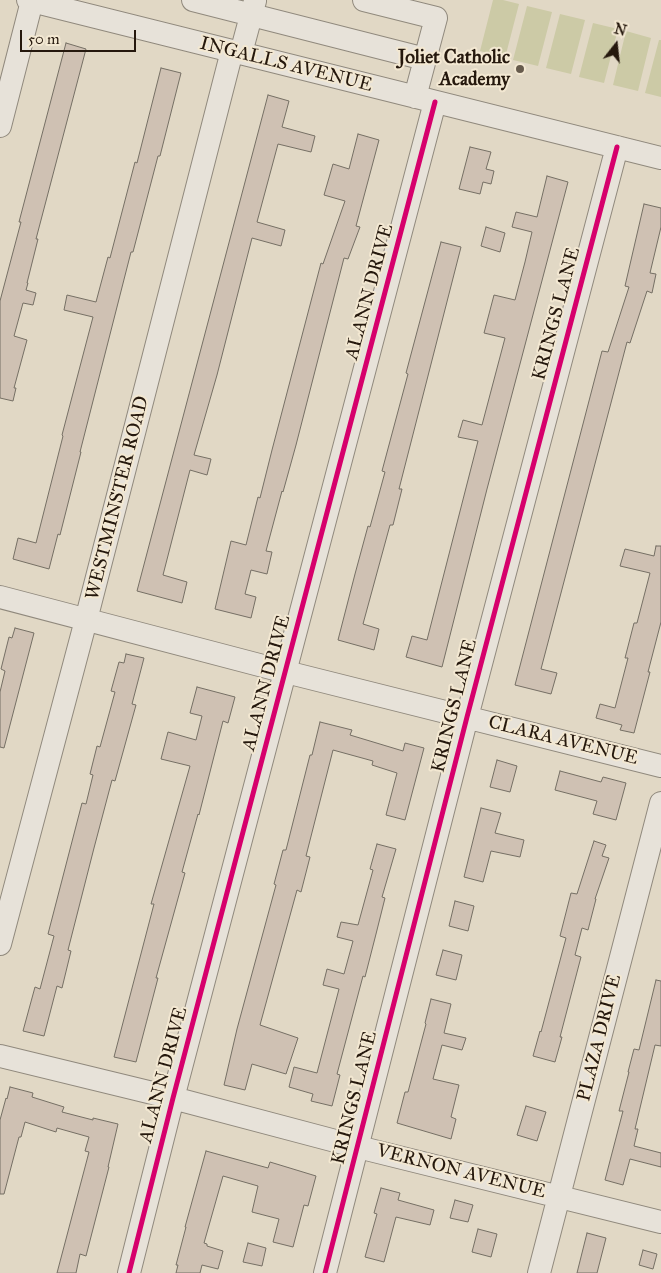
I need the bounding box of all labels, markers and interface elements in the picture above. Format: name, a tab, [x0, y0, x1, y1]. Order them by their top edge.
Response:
scale bar	[22, 20, 139, 52]
north arrow	[591, 20, 641, 70]
text: N	[612, 20, 628, 40]
text: 50 m	[28, 30, 60, 48]
street label: INGALLS AVENUE	[198, 33, 374, 97]
place label: Joliet Catholic Academy	[398, 47, 510, 91]
marker: Joliet Catholic Academy	[514, 63, 526, 75]
street label: ALANN DRIVE	[341, 222, 399, 362]
street label: KRINGS LANE	[528, 245, 586, 383]
street label: WESTMINSTER ROAD	[82, 394, 154, 602]
street label: ALANN DRIVE	[238, 613, 296, 753]
street label: KRINGS LANE	[427, 637, 483, 775]
street label: CLARA AVENUE	[486, 711, 640, 771]
street label: PLAZA DRIVE	[573, 972, 627, 1104]
street label: ALANN DRIVE	[135, 1005, 193, 1145]
street label: KRINGS LANE	[327, 1029, 383, 1167]
street label: VERNON AVENUE	[374, 1140, 548, 1204]

